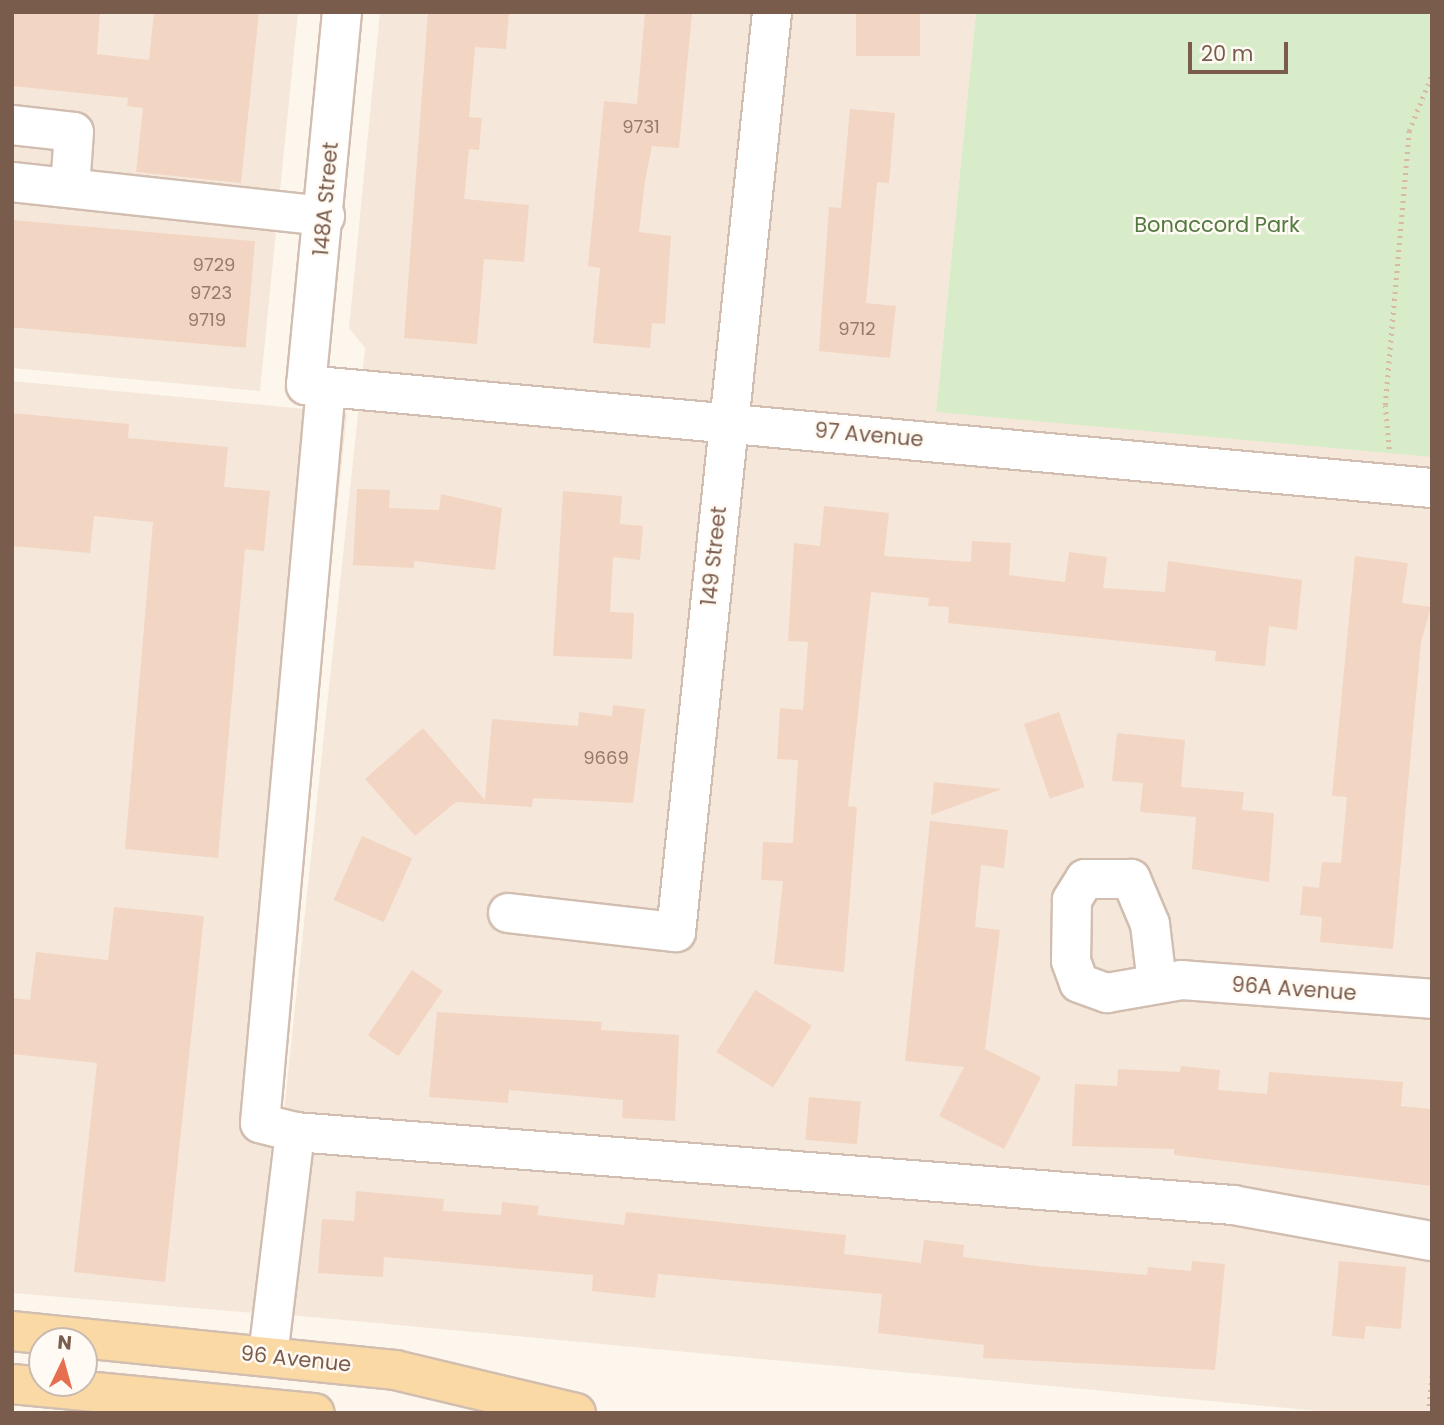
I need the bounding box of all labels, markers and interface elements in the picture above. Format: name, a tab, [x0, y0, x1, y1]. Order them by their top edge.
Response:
scale bar	[1192, 28, 1292, 72]
text: 20 m	[1201, 39, 1254, 68]
house number: 9731	[622, 116, 660, 138]
street label: 148A Street	[308, 141, 344, 257]
park label: Bonaccord Park	[1134, 212, 1300, 238]
house number: 9729	[193, 254, 235, 276]
house number: 9723	[190, 282, 232, 304]
house number: 9719	[188, 309, 226, 331]
house number: 9712	[838, 318, 876, 340]
street label: 97 Avenue	[814, 418, 924, 452]
street label: 149 Street	[696, 505, 732, 607]
house number: 9669	[583, 747, 629, 769]
street label: 96A Avenue	[1231, 972, 1357, 1006]
north arrow	[28, 1327, 98, 1397]
text: N	[56, 1329, 73, 1357]
street label: 96 Avenue	[239, 1341, 353, 1377]

